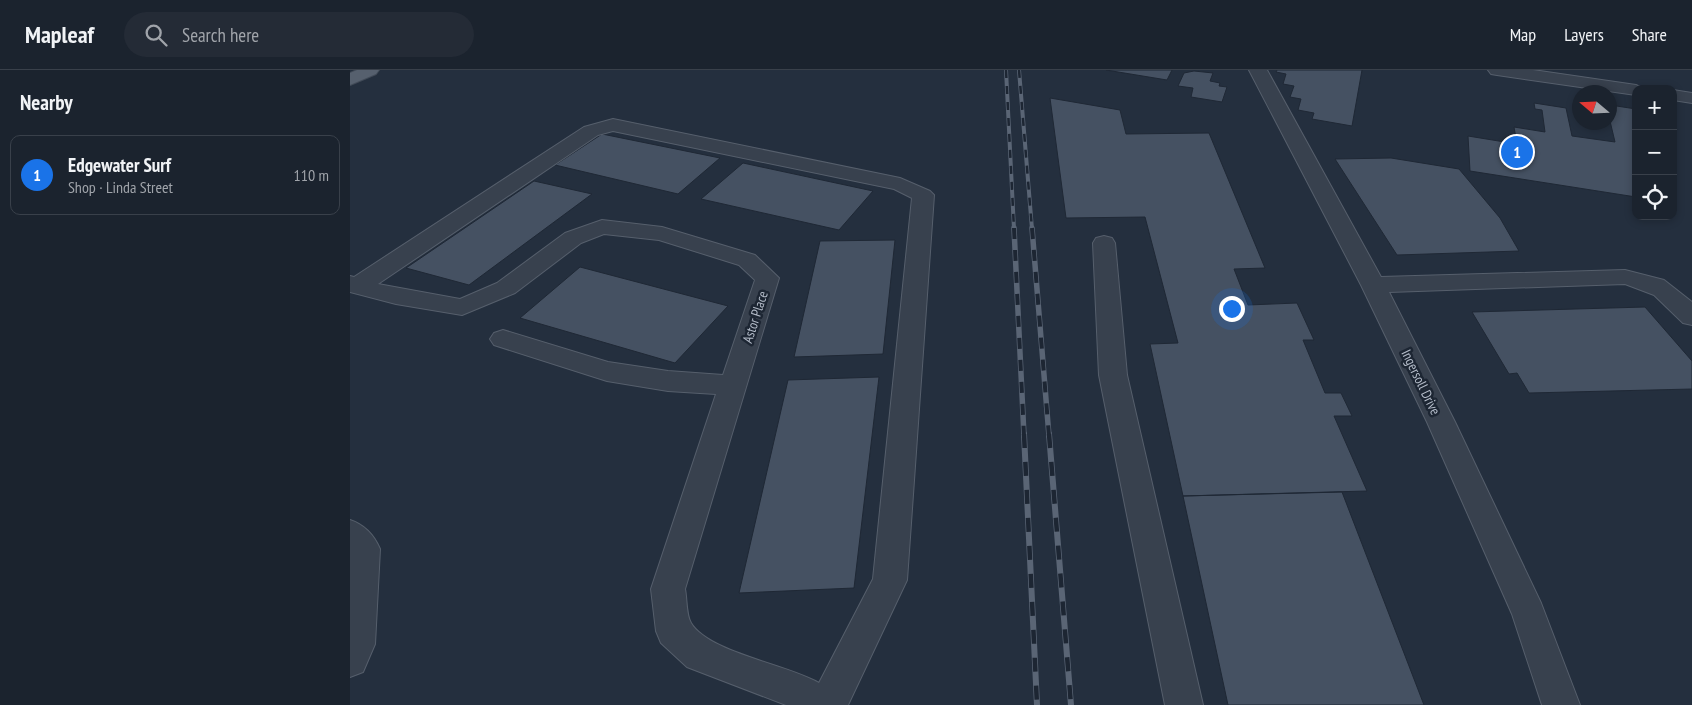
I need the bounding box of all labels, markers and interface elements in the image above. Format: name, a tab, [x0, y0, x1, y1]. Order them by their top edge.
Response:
search box	[124, 12, 474, 57]
text: Mapleaf	[25, 19, 94, 50]
icon: search	[142, 21, 170, 49]
text: Search here	[182, 23, 259, 47]
text: Map	[1510, 23, 1536, 46]
text: Layers	[1564, 23, 1604, 46]
text: Share	[1632, 23, 1667, 46]
north arrow	[1572, 85, 1617, 130]
map controls	[1632, 85, 1677, 220]
button: +	[1632, 85, 1677, 130]
text: Nearby	[20, 89, 73, 116]
button: −	[1632, 130, 1677, 175]
pin: 1	[1501, 133, 1533, 171]
text: Edgewater Surf	[68, 153, 171, 177]
text: 1	[33, 165, 41, 185]
text: 110 m	[294, 165, 329, 185]
button: locate	[1632, 175, 1677, 220]
text: Shop · Linda Street	[68, 177, 173, 197]
street label: Astor Place	[738, 289, 772, 345]
your location	[1219, 296, 1245, 322]
street label: Ingersoll Drive	[1397, 346, 1445, 418]

